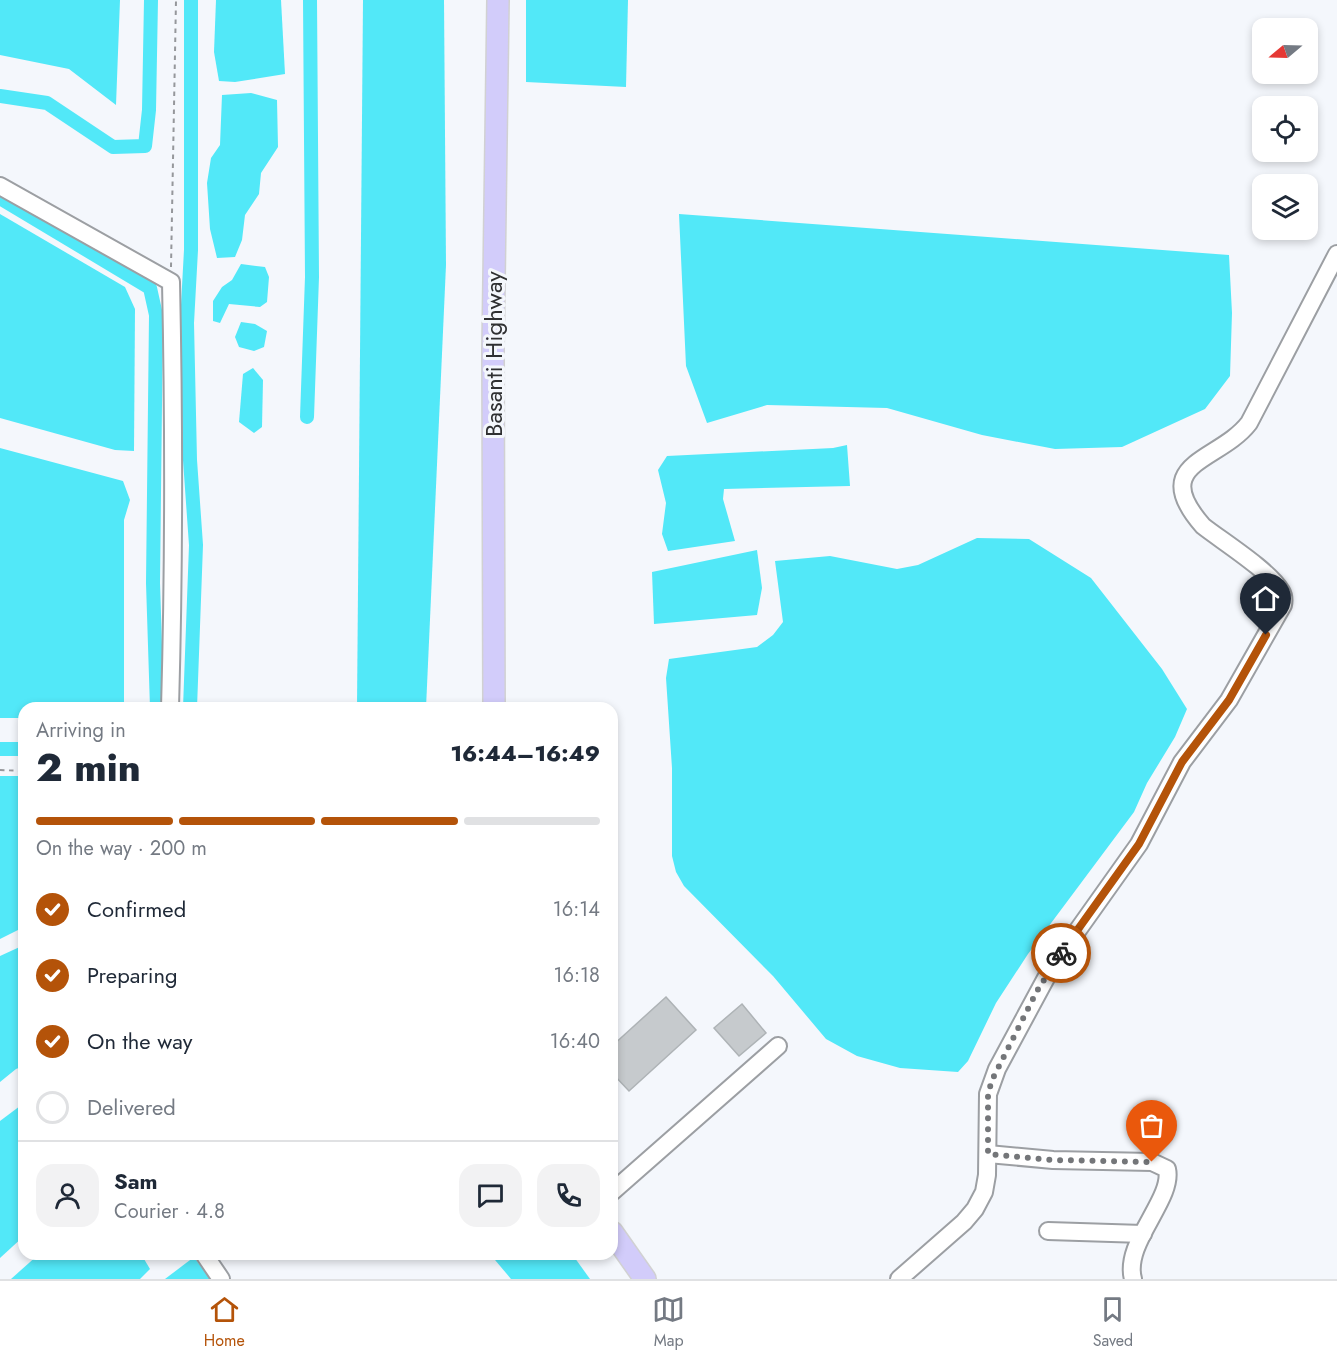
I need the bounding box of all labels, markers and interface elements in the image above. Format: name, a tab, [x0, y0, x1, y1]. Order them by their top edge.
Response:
north arrow	[1252, 18, 1318, 84]
map controls	[1252, 18, 1318, 240]
button: locate	[1252, 96, 1318, 162]
button: layers	[1252, 174, 1318, 240]
street label: Basanti Highway	[476, 271, 511, 437]
pin	[1240, 573, 1291, 635]
icon: home	[1249, 582, 1282, 615]
text: Arriving in	[36, 716, 126, 745]
text: 16:44–16:49	[451, 737, 600, 769]
text: 2 min	[36, 739, 141, 796]
text: On the way · 200 m	[36, 834, 207, 863]
icon: check	[36, 893, 69, 926]
text: Confirmed	[87, 893, 186, 925]
text: 16:14	[553, 895, 600, 924]
courier	[1031, 923, 1091, 983]
icon: bike	[1045, 937, 1078, 970]
icon: check	[36, 959, 69, 992]
text: Preparing	[87, 959, 178, 991]
text: 16:18	[554, 961, 600, 990]
icon: check	[36, 1025, 69, 1058]
text: On the way	[87, 1025, 192, 1057]
text: 16:40	[550, 1027, 600, 1056]
text: Delivered	[87, 1091, 176, 1123]
pin	[1126, 1100, 1177, 1162]
icon: bag	[1135, 1109, 1168, 1142]
button: person	[36, 1164, 99, 1227]
button: chat	[459, 1164, 522, 1227]
button: phone	[537, 1164, 600, 1227]
text: Sam	[114, 1165, 158, 1197]
text: Courier · 4.8	[114, 1197, 225, 1226]
tab: Home	[204, 1293, 245, 1352]
tab: Map	[652, 1293, 685, 1352]
tab: Saved	[1093, 1293, 1133, 1352]

